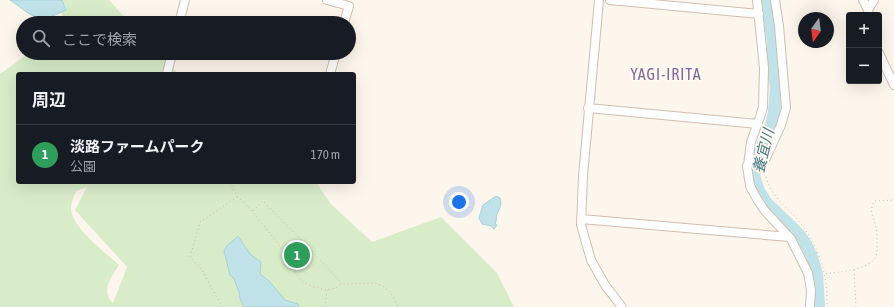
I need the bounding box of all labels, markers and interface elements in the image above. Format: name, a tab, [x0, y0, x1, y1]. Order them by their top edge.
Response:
north arrow	[798, 12, 834, 48]
map controls	[846, 12, 882, 84]
button: +	[846, 12, 882, 48]
search box	[16, 16, 356, 60]
icon: search	[30, 27, 52, 49]
text: ここで検索	[62, 31, 137, 48]
button: −	[846, 48, 882, 84]
district label: YAGI-IRITA	[630, 65, 702, 83]
text: 周辺	[32, 90, 66, 110]
water label: 養宜川	[749, 125, 777, 175]
text: 淡路ファームパーク	[70, 138, 205, 155]
text: 1	[42, 147, 48, 162]
text: 170 m	[311, 147, 340, 162]
text: 公園	[70, 159, 96, 174]
your location	[449, 192, 469, 212]
pin: 1	[284, 240, 310, 270]

